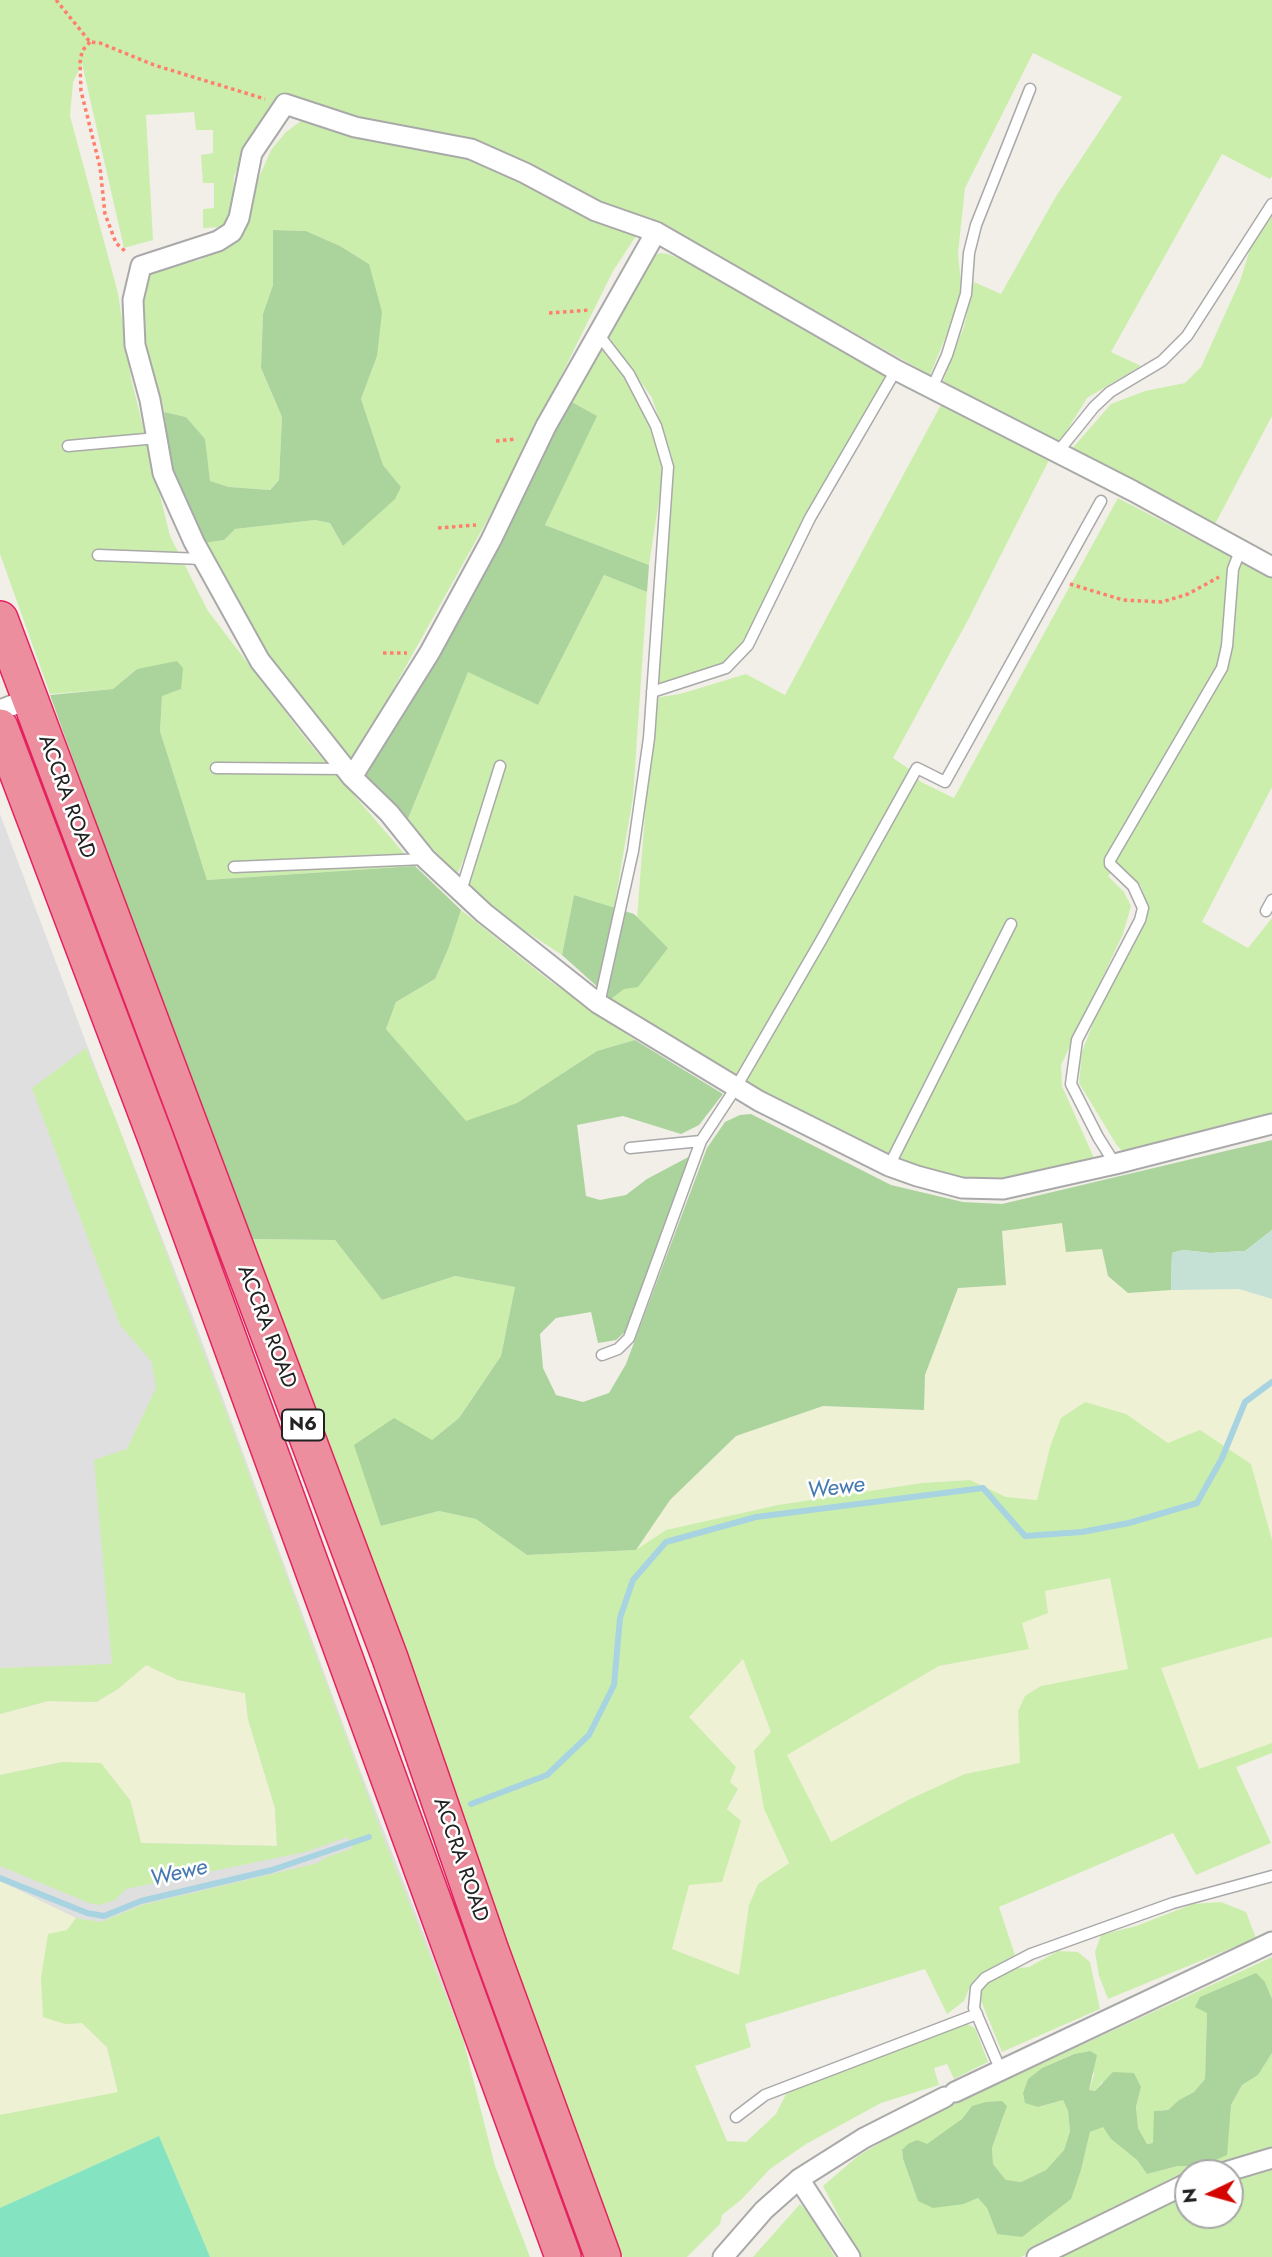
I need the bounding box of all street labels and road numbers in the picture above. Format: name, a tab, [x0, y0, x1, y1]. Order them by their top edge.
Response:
street label: ACCRA ROAD	[32, 732, 100, 862]
street label: ACCRA ROAD	[231, 1262, 301, 1392]
road number: N6	[282, 1410, 324, 1441]
street label: ACCRA ROAD	[427, 1795, 493, 1925]

